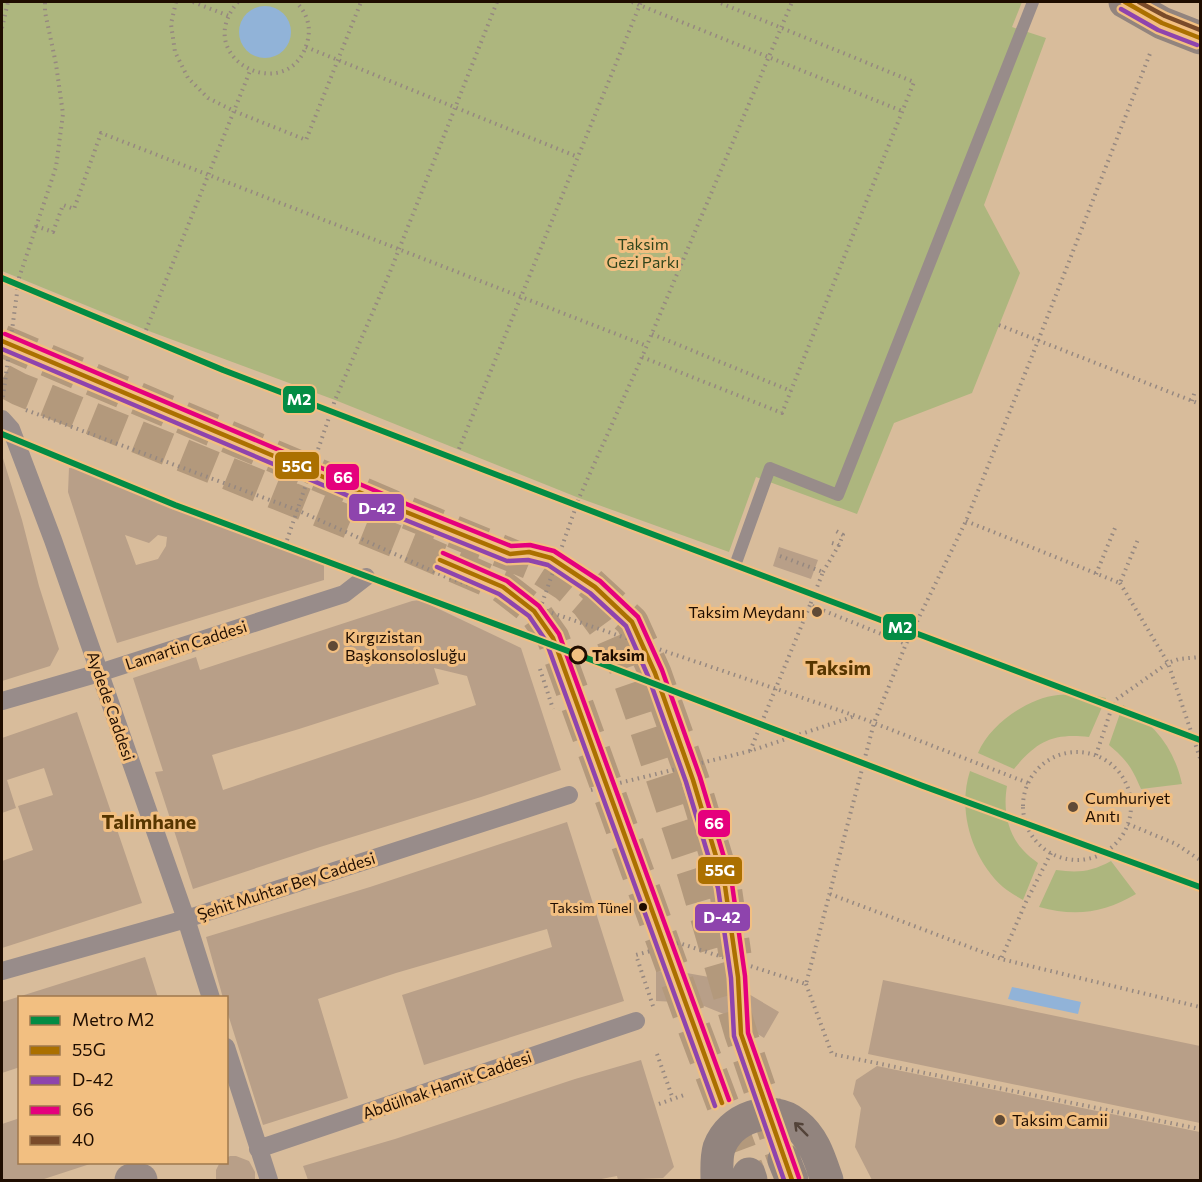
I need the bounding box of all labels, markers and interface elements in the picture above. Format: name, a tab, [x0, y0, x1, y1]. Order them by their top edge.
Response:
park label: Taksim Gezi Parkı	[607, 234, 679, 271]
line badge: M2	[282, 385, 316, 414]
text: M2	[287, 389, 311, 408]
line badge: 55G	[274, 451, 320, 480]
text: 55G	[282, 456, 312, 475]
line badge: 66	[325, 463, 360, 491]
text: 66	[333, 467, 353, 486]
line badge: D-42	[348, 493, 405, 522]
text: D-42	[358, 498, 396, 517]
place label: Taksim Meydanı	[688, 602, 805, 621]
marker: Taksim Meydanı	[810, 605, 824, 619]
line badge: M2	[882, 613, 917, 641]
street label: Lamartin Caddesi	[123, 616, 249, 673]
text: M2	[888, 617, 912, 636]
place label: Kırgızistan Başkonsolosluğu	[345, 627, 466, 664]
marker: Kırgızistan Başkonsolosluğu	[326, 639, 340, 653]
place label: Taksim	[592, 645, 645, 664]
marker: Taksim	[569, 646, 587, 664]
street label: Aydede Caddesi	[84, 649, 139, 763]
district label: Taksim	[805, 655, 871, 679]
place label: Cumhuriyet Anıtı	[1085, 788, 1171, 825]
marker: Cumhuriyet Anıtı	[1066, 800, 1080, 814]
district label: Talimhane	[102, 809, 196, 833]
line badge: 66	[697, 809, 731, 838]
text: 66	[704, 813, 724, 832]
street label: Şehit Muhtar Bey Caddesi	[194, 848, 377, 923]
line badge: 55G	[697, 856, 743, 885]
text: 55G	[705, 860, 735, 879]
place label: Taksim Tünel	[550, 899, 632, 916]
marker: Taksim Tünel	[637, 901, 649, 913]
line badge: D-42	[694, 903, 751, 932]
text: D-42	[703, 907, 741, 926]
legend	[18, 996, 228, 1164]
text: Metro M2	[72, 1008, 154, 1030]
text: 55G	[72, 1038, 106, 1060]
street label: Abdülhak Hamit Caddesi	[360, 1047, 534, 1122]
text: D-42	[72, 1068, 113, 1090]
text: 66	[72, 1098, 94, 1120]
place label: Taksim Camii	[1012, 1110, 1108, 1129]
marker: Taksim Camii	[993, 1113, 1007, 1127]
one-way arrow	[793, 1122, 808, 1137]
text: 40	[72, 1128, 95, 1150]

